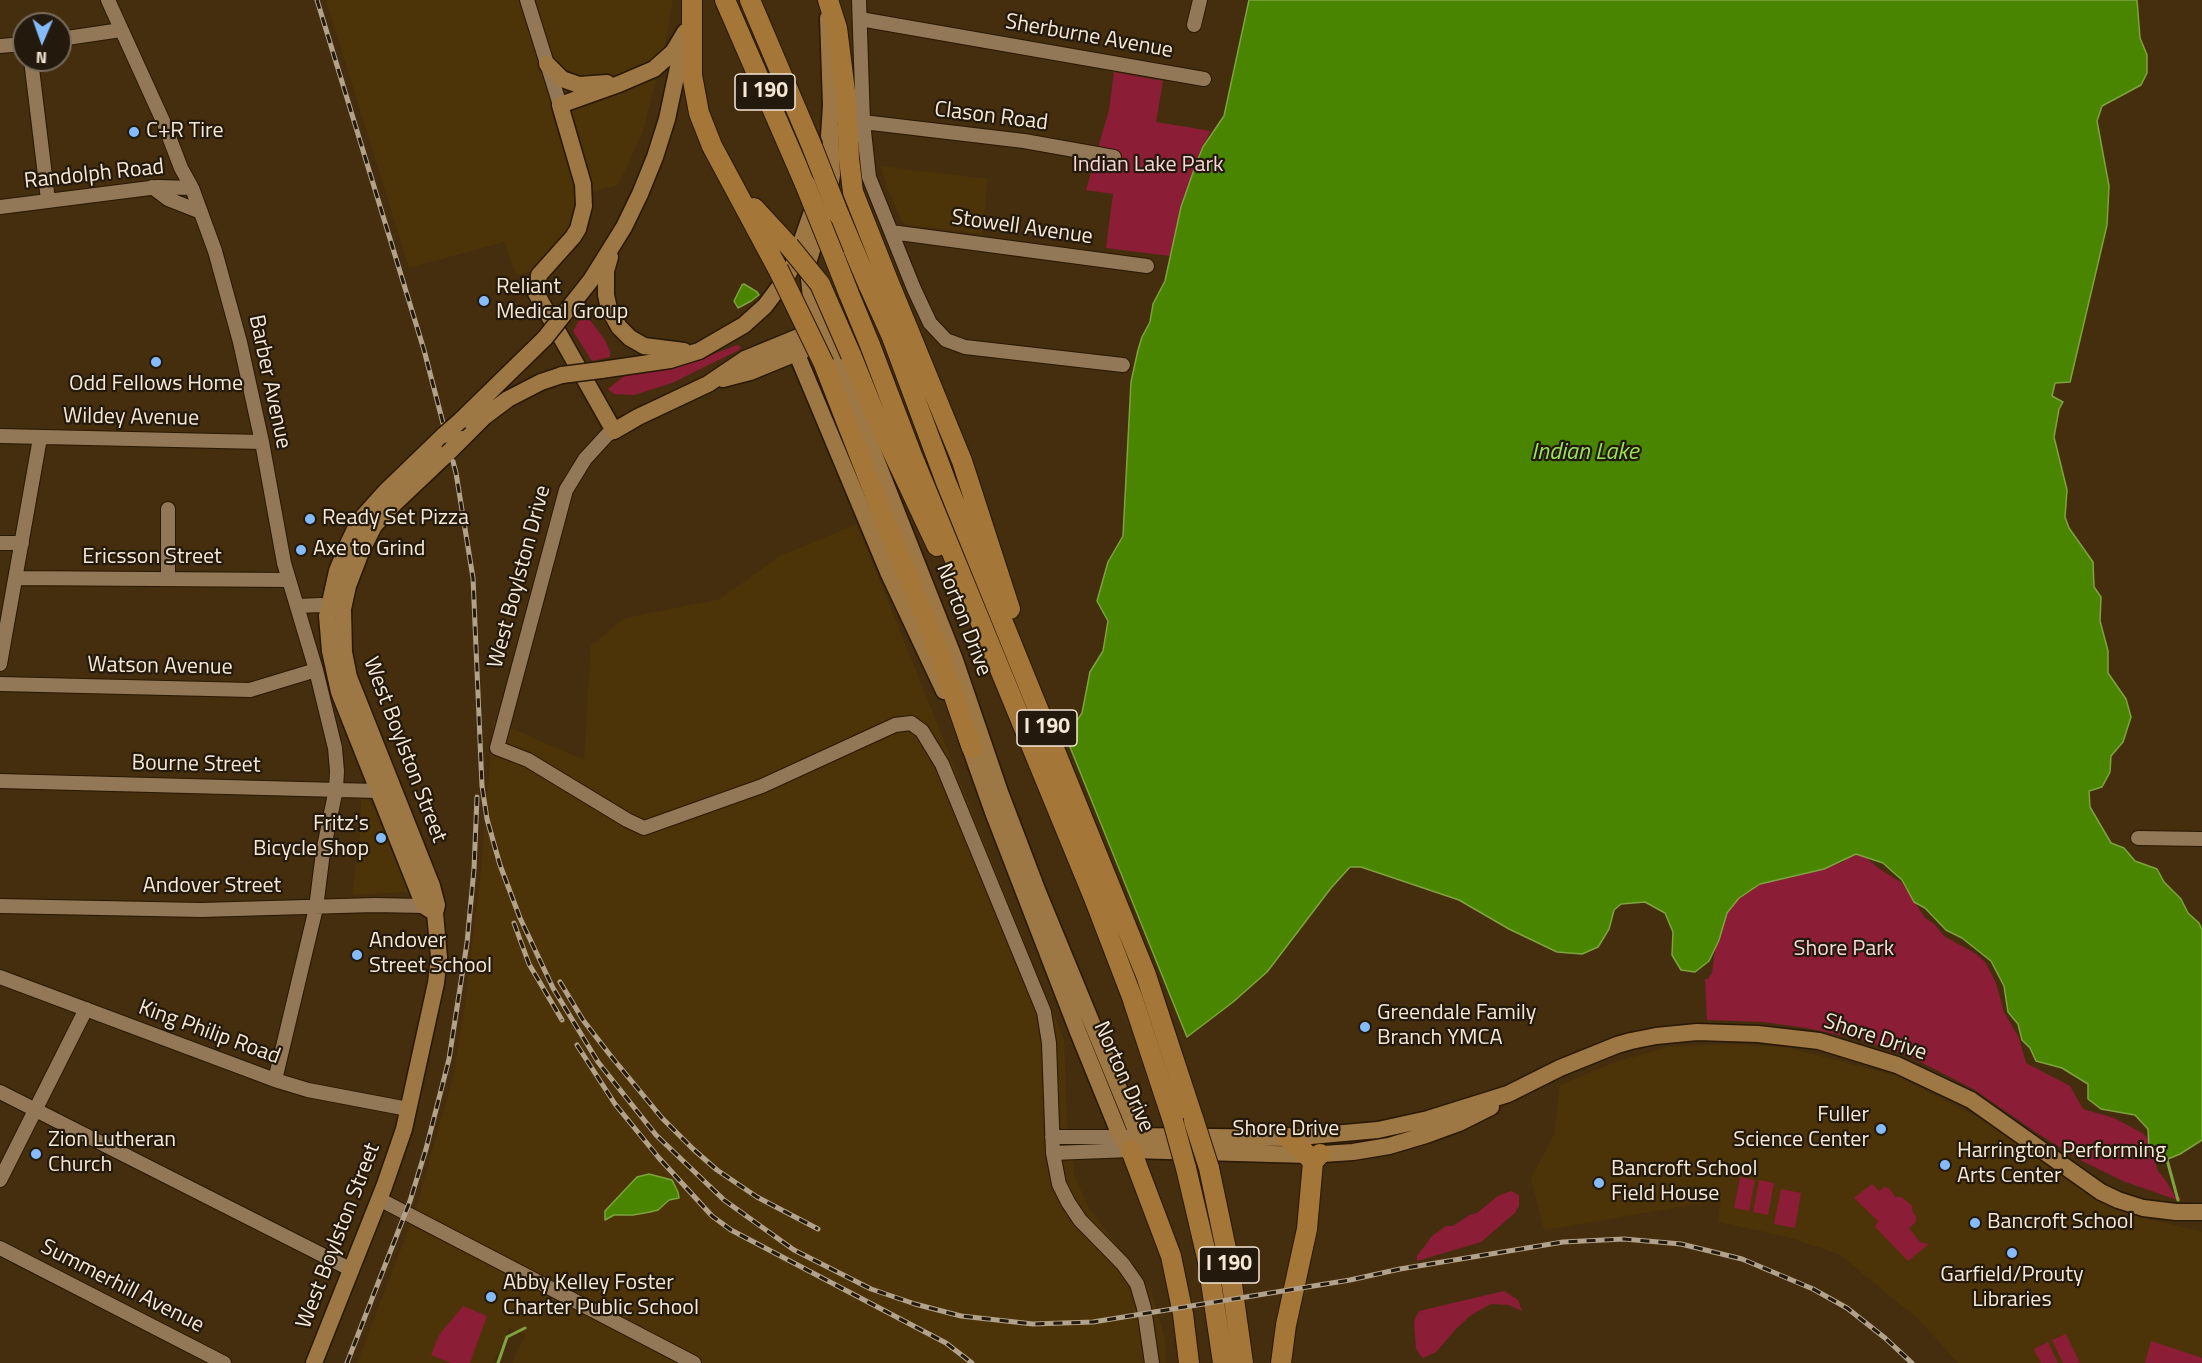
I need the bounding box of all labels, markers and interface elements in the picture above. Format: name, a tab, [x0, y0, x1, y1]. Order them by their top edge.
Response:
street label: Sherburne Avenue	[1003, 9, 1175, 65]
north arrow	[12, 12, 72, 72]
text: N	[35, 46, 47, 70]
road number: I 190	[735, 74, 795, 110]
street label: Clason Road	[933, 97, 1049, 137]
place label: C+R Tire	[146, 119, 224, 145]
marker: C+R Tire	[127, 125, 141, 139]
park label: Indian Lake Park	[1072, 153, 1224, 179]
street label: Randolph Road	[23, 155, 165, 195]
street label: Stowell Avenue	[950, 205, 1094, 251]
place label: Reliant Medical Group	[496, 275, 628, 326]
marker: Reliant Medical Group	[477, 294, 491, 308]
street label: Barber Avenue	[242, 313, 296, 451]
marker: Odd Fellows Home	[149, 355, 163, 369]
place label: Odd Fellows Home	[69, 372, 243, 398]
street label: Wildey Avenue	[63, 404, 199, 432]
water label: Indian Lake	[1531, 439, 1639, 467]
street label: West Boylston Drive	[483, 483, 557, 671]
place label: Ready Set Pizza	[322, 506, 469, 532]
marker: Ready Set Pizza	[303, 512, 317, 526]
place label: Axe to Grind	[313, 537, 425, 563]
marker: Axe to Grind	[294, 543, 308, 557]
street label: Ericsson Street	[82, 545, 222, 571]
street label: Norton Drive	[930, 560, 996, 680]
street label: Watson Avenue	[87, 653, 233, 681]
street label: West Boylston Street	[356, 654, 452, 846]
road number: I 190	[1017, 710, 1077, 746]
street label: Bourne Street	[131, 751, 261, 779]
place label: Fritz's Bicycle Shop	[253, 812, 369, 864]
marker: Fritz's Bicycle Shop	[374, 831, 388, 845]
street label: Andover Street	[143, 874, 281, 900]
place label: Andover Street School	[369, 929, 492, 980]
park label: Shore Park	[1794, 937, 1894, 963]
marker: Andover Street School	[350, 948, 364, 962]
street label: King Philip Road	[135, 995, 283, 1071]
place label: Greendale Family Branch YMCA	[1377, 1001, 1536, 1052]
street label: Shore Drive	[1820, 1009, 1930, 1067]
street label: Norton Drive	[1087, 1018, 1159, 1136]
marker: Greendale Family Branch YMCA	[1358, 1020, 1372, 1034]
place label: Fuller Science Center	[1733, 1103, 1869, 1154]
street label: Shore Drive	[1233, 1117, 1339, 1143]
marker: Fuller Science Center	[1874, 1122, 1888, 1136]
place label: Zion Lutheran Church	[48, 1128, 176, 1180]
place label: Harrington Performing Arts Center	[1957, 1139, 2166, 1190]
street label: West Boylston Street	[291, 1140, 387, 1332]
marker: Zion Lutheran Church	[29, 1147, 43, 1161]
place label: Bancroft School Field House	[1611, 1157, 1757, 1208]
marker: Harrington Performing Arts Center	[1938, 1158, 1952, 1172]
marker: Bancroft School Field House	[1592, 1176, 1606, 1190]
place label: Bancroft School	[1987, 1210, 2133, 1236]
marker: Bancroft School	[1968, 1216, 1982, 1230]
street label: Summerhill Avenue	[36, 1234, 208, 1340]
marker: Garfield/Prouty Libraries	[2005, 1246, 2019, 1260]
road number: I 190	[1199, 1247, 1259, 1283]
place label: Garfield/Prouty Libraries	[1940, 1263, 2084, 1314]
place label: Abby Kelley Foster Charter Public School	[503, 1271, 699, 1322]
marker: Abby Kelley Foster Charter Public School	[484, 1290, 498, 1304]

